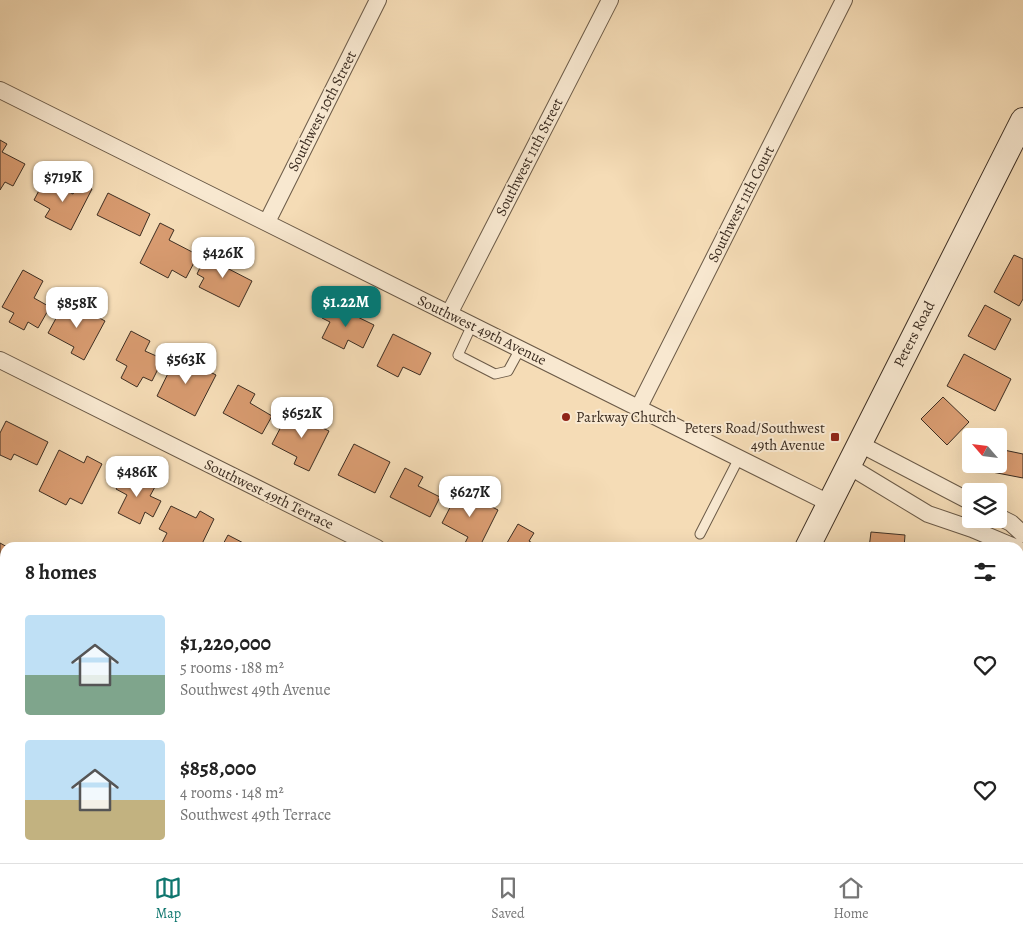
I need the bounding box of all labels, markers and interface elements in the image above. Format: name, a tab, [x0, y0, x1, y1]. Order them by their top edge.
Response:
street label: Southwest 10th Street	[283, 47, 361, 175]
street label: Southwest 11th Street	[491, 95, 567, 219]
street label: Southwest 11th Court	[703, 142, 779, 266]
pin: $719K	[28, 160, 98, 203]
text: $719K	[44, 166, 82, 188]
pin: $426K	[188, 236, 258, 279]
text: $426K	[203, 242, 243, 264]
pin: $858K	[42, 286, 112, 329]
pin: $1.22M	[305, 286, 387, 328]
street label: Southwest 49th Avenue	[414, 290, 550, 370]
text: $1.22M	[323, 291, 369, 313]
text: $858K	[57, 292, 97, 314]
street label: Peters Road	[889, 297, 940, 371]
pin: $563K	[151, 342, 221, 385]
text: $563K	[166, 348, 206, 370]
pin: $652K	[267, 396, 337, 439]
text: $652K	[282, 402, 322, 424]
place label: Parkway Church	[576, 407, 676, 427]
marker: Parkway Church	[560, 411, 572, 423]
place label: Peters Road/Southwest 49th Avenue	[684, 418, 825, 455]
north arrow	[962, 428, 1008, 472]
map controls	[962, 428, 1007, 528]
marker: Peters Road/Southwest 49th Avenue	[829, 431, 841, 443]
street label: Southwest 49th Terrace	[201, 454, 337, 534]
pin: $486K	[102, 456, 172, 498]
text: $486K	[117, 461, 157, 483]
pin: $627K	[435, 476, 505, 518]
text: $627K	[450, 481, 490, 503]
button: layers	[962, 483, 1007, 528]
text: 8 homes	[25, 558, 97, 586]
icon: filters	[971, 558, 999, 586]
text: $1,220,000	[180, 629, 271, 657]
icon: home	[65, 635, 125, 695]
icon: heart	[971, 651, 999, 679]
text: 5 rooms · 188 m²	[180, 657, 284, 679]
text: Southwest 49th Avenue	[180, 679, 331, 701]
text: $858,000	[180, 754, 256, 782]
icon: home	[65, 760, 125, 820]
icon: heart	[971, 776, 999, 804]
text: 4 rooms · 148 m²	[180, 782, 284, 804]
text: Southwest 49th Terrace	[180, 804, 331, 826]
tab: Map	[154, 874, 182, 923]
tab: Saved	[491, 874, 525, 923]
tab: Home	[833, 874, 869, 923]

